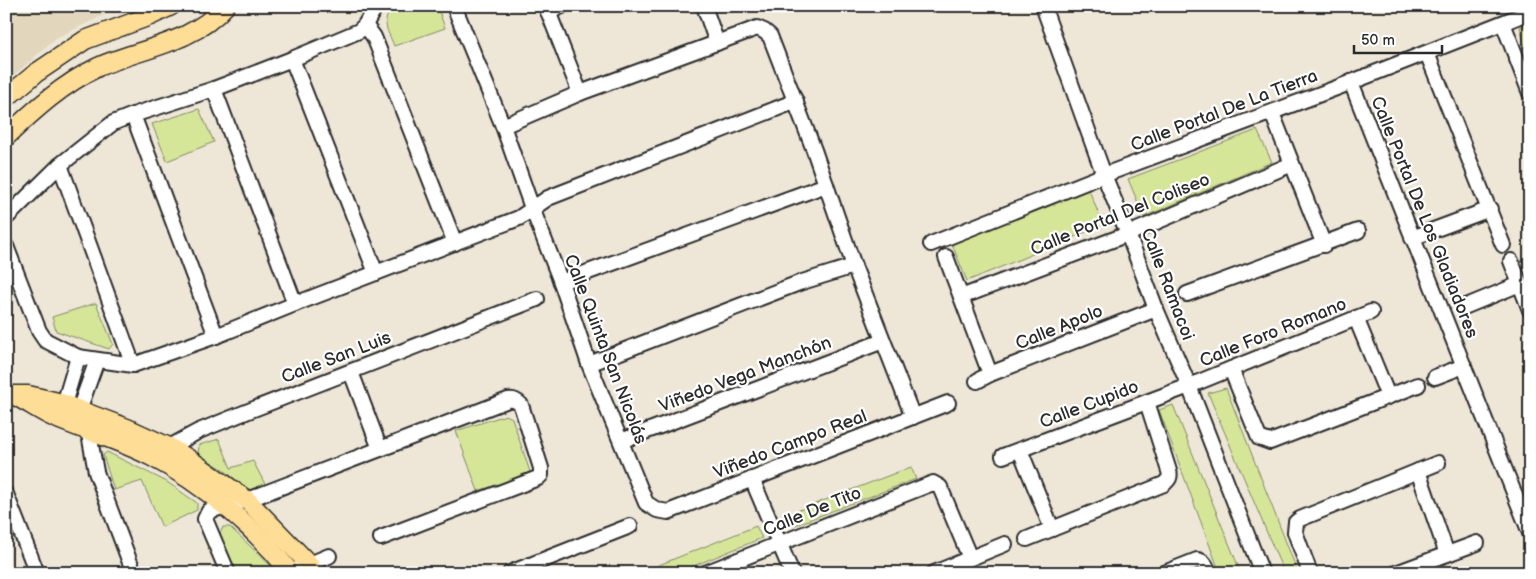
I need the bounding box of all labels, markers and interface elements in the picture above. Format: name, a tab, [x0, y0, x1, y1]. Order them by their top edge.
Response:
scale bar	[1354, 22, 1441, 54]
text: 50 m	[1361, 31, 1395, 50]
street label: Calle Portal De La Tierra	[1128, 65, 1321, 156]
street label: Calle Portal De Los Gladiadores	[1366, 93, 1483, 341]
street label: Calle Portal Del Coliseo	[1027, 169, 1213, 260]
street label: Calle Ramacoi	[1136, 225, 1199, 343]
street label: Calle Quinta San Nicolás	[560, 252, 651, 447]
street label: Calle Foro Romano	[1197, 293, 1350, 372]
street label: Calle Apolo	[1013, 300, 1106, 354]
street label: Calle San Luis	[278, 327, 394, 388]
street label: Viñedo Vega Manchón	[656, 332, 834, 417]
street label: Calle Cupido	[1037, 376, 1142, 433]
street label: Viñedo Campo Real	[710, 406, 870, 483]
street label: Calle De Tito	[760, 482, 864, 541]

